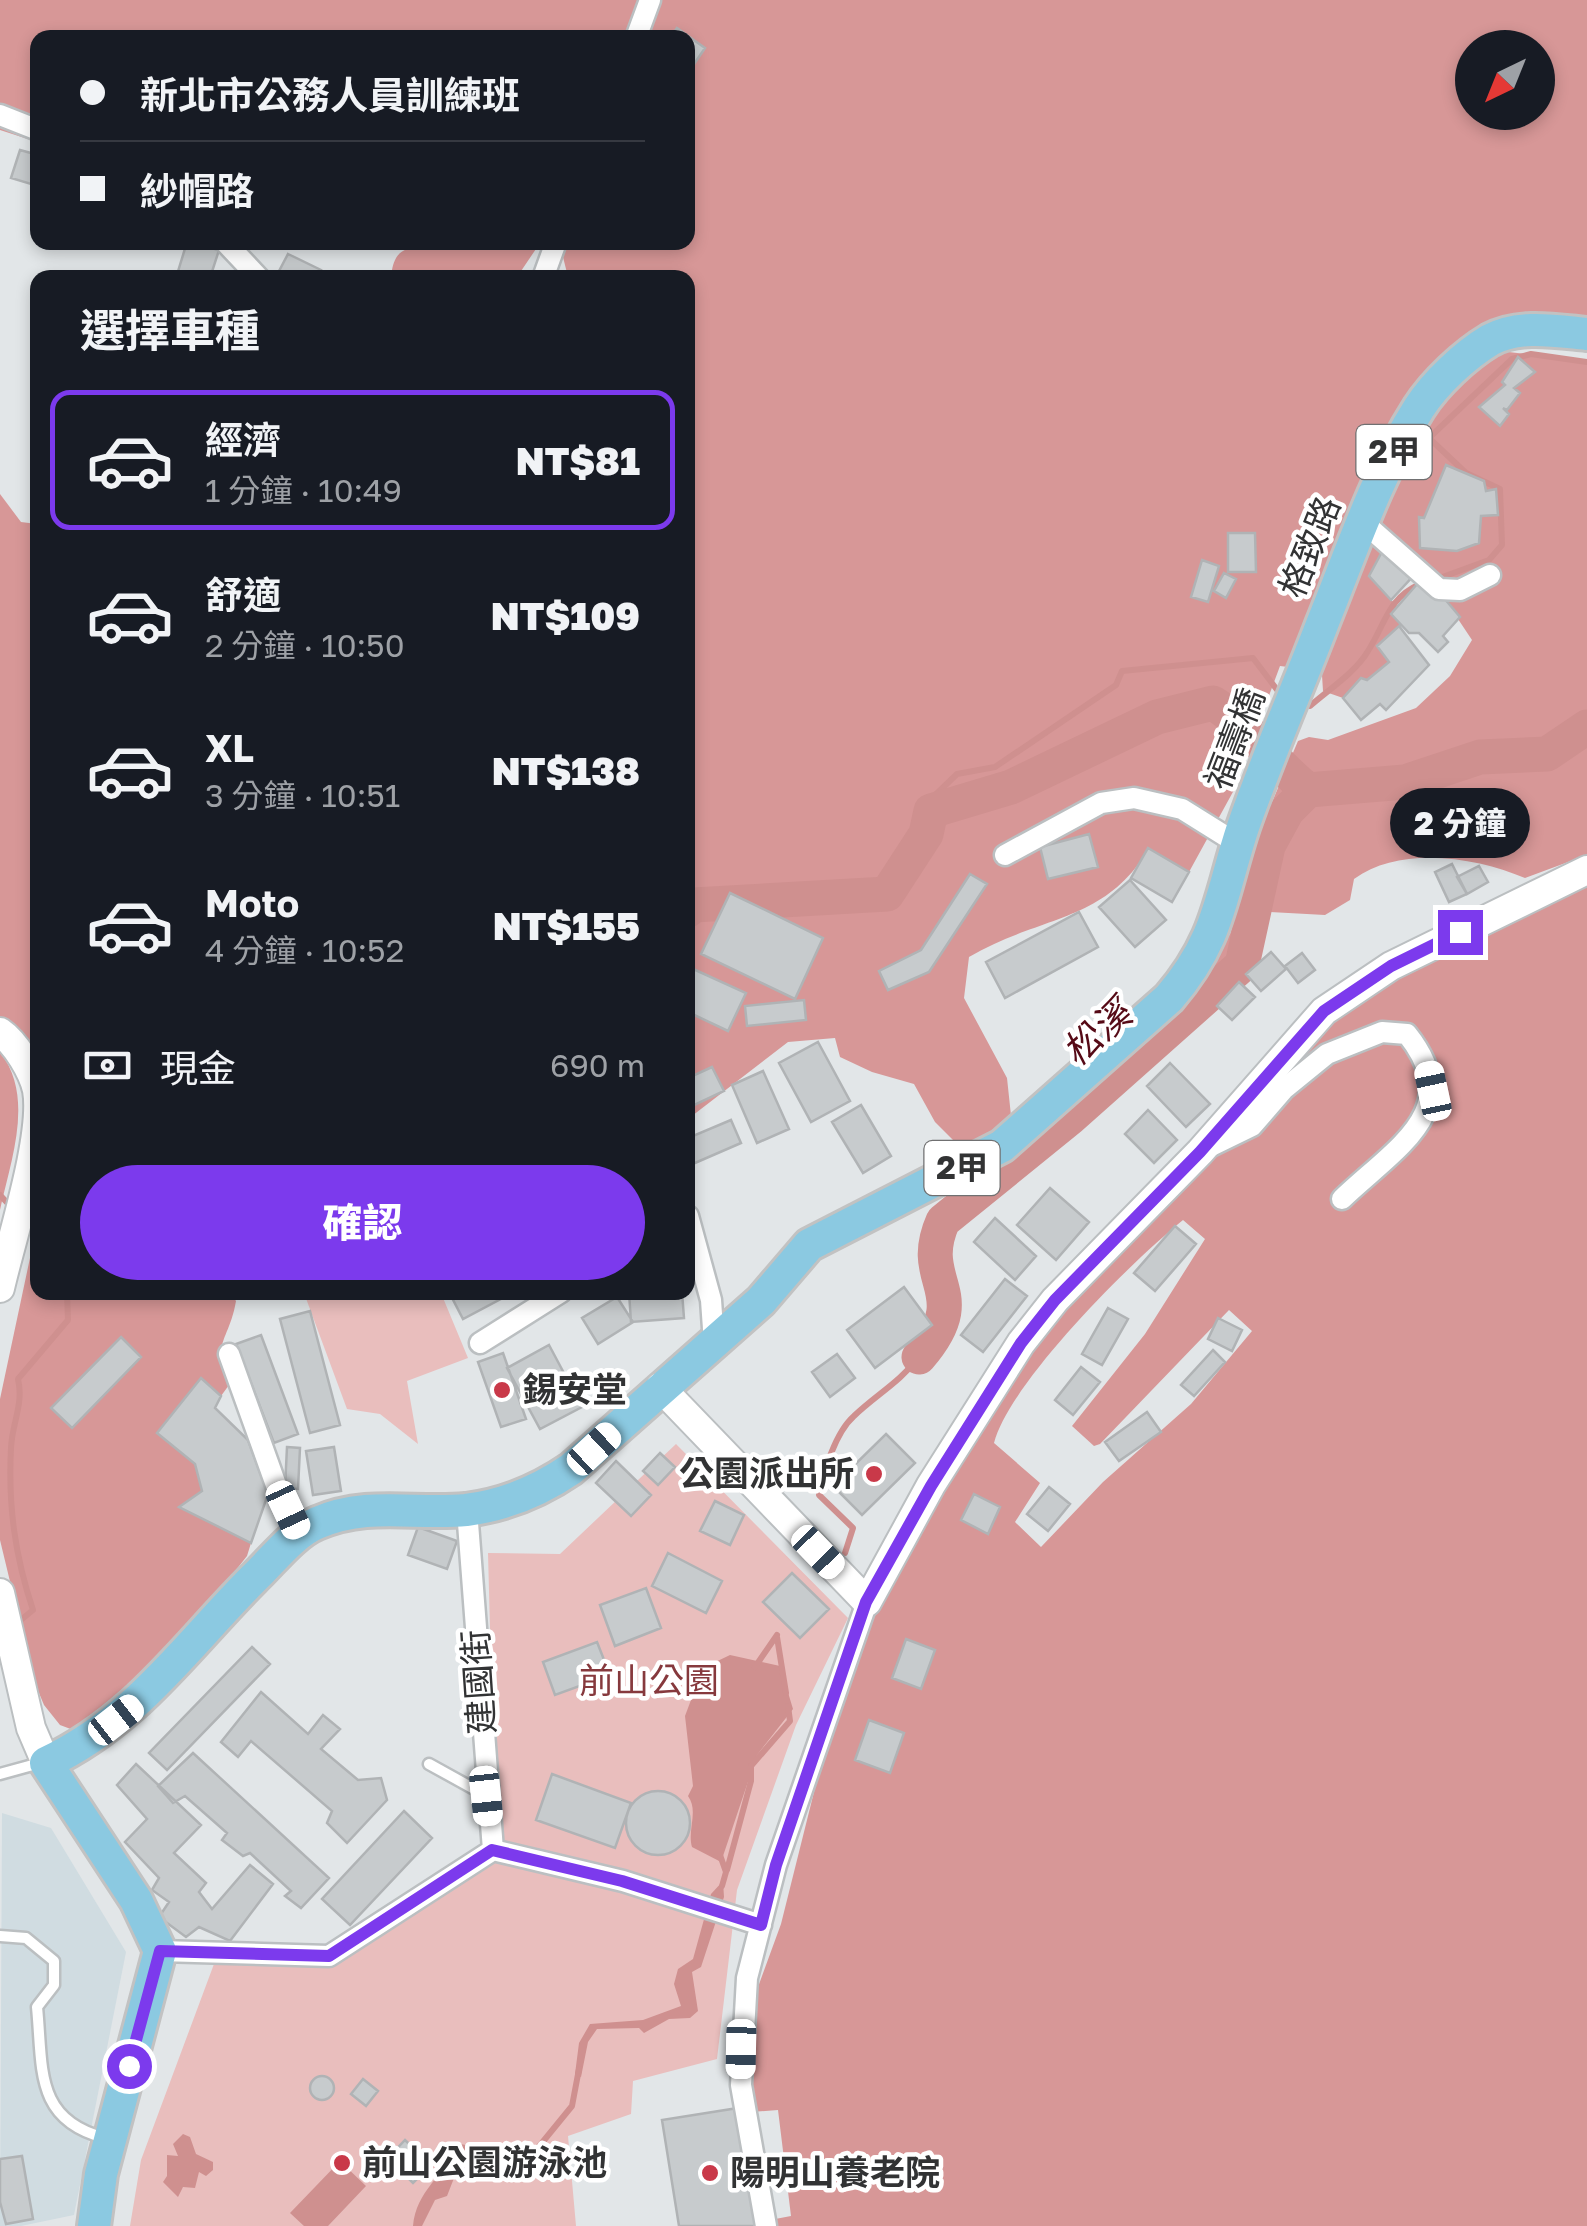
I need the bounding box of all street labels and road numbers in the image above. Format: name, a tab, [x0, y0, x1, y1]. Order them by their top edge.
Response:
road number: 2甲	[1356, 425, 1432, 479]
street label: 格致路	[1270, 490, 1348, 603]
street label: 福壽橋	[1196, 682, 1272, 795]
road number: 2甲	[924, 1141, 1000, 1195]
street label: 建國街	[453, 1628, 503, 1736]

